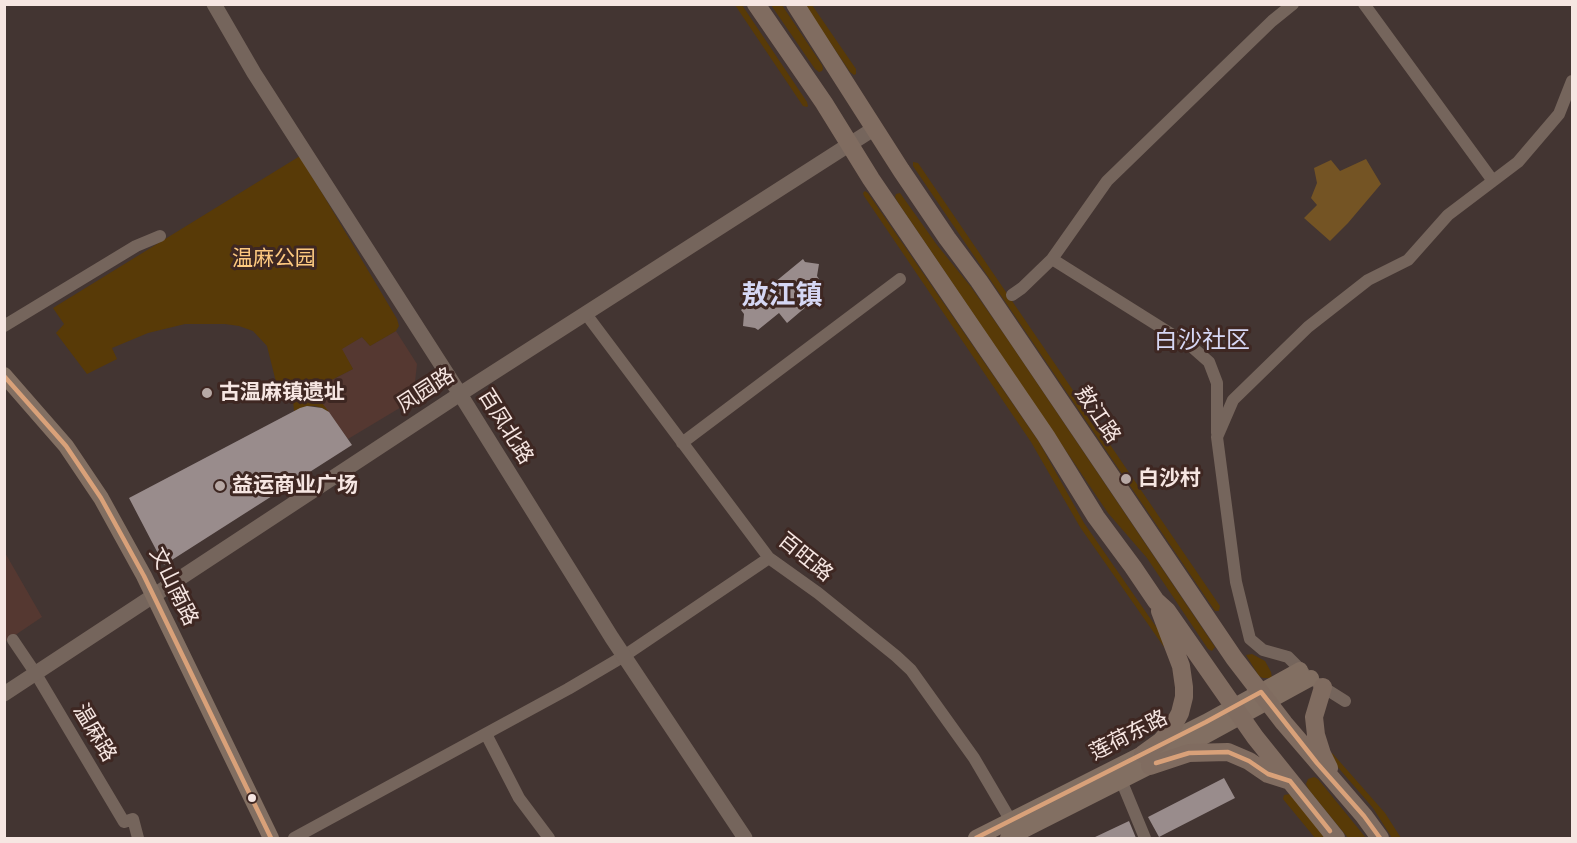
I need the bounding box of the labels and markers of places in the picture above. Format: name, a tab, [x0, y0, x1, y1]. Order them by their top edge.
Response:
place label: 古温麻镇遗址	[219, 380, 345, 406]
marker: 古温麻镇遗址	[200, 386, 214, 400]
place label: 白沙村	[1138, 466, 1201, 492]
marker: 白沙村	[1119, 472, 1133, 486]
place label: 益运商业广场	[232, 473, 358, 499]
marker: 益运商业广场	[213, 479, 227, 493]
unlabelled marker	[246, 792, 258, 804]

